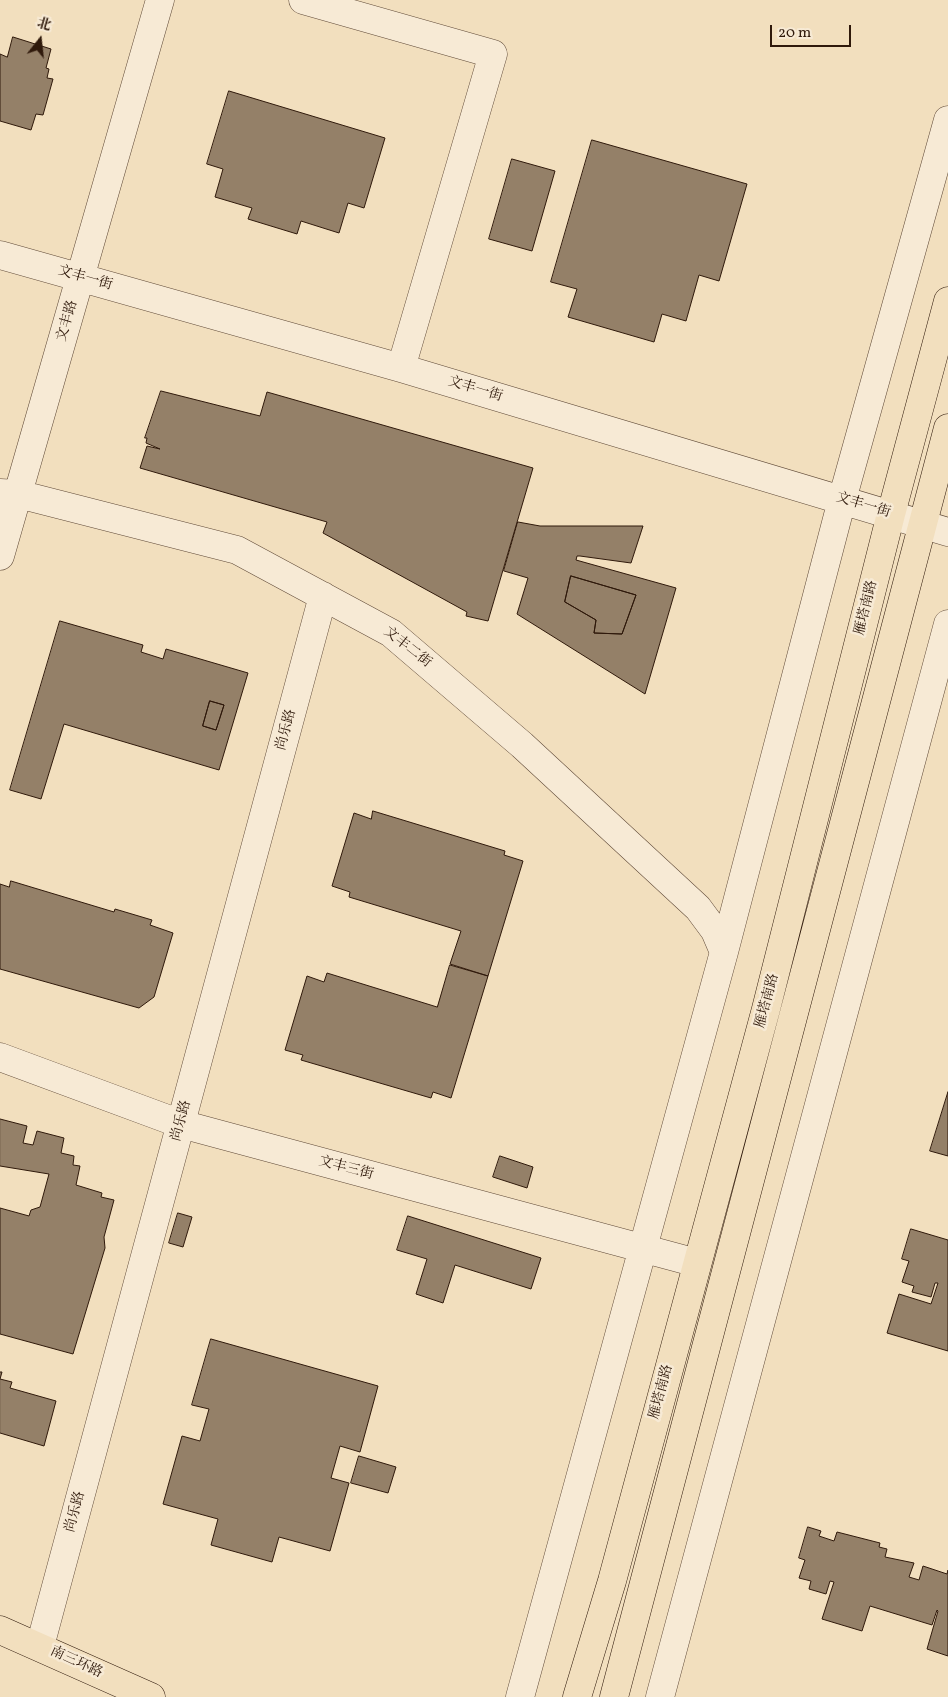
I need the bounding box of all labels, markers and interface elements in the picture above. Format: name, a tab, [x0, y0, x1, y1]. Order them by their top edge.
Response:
text: 北	[35, 14, 54, 36]
north arrow	[15, 15, 65, 65]
scale bar	[773, 15, 854, 47]
text: 20 m	[778, 23, 811, 44]
street label: 文丰一街	[56, 263, 114, 295]
street label: 文丰路	[54, 298, 82, 344]
street label: 文丰一街	[446, 374, 504, 406]
street label: 文丰一街	[834, 490, 892, 522]
street label: 雁塔南路	[852, 579, 882, 637]
street label: 文丰二街	[380, 624, 434, 672]
street label: 尚乐路	[273, 708, 301, 752]
street label: 雁塔南路	[753, 972, 783, 1030]
street label: 尚乐路	[168, 1099, 196, 1143]
street label: 文丰三街	[317, 1154, 375, 1184]
street label: 雁塔南路	[647, 1363, 677, 1421]
street label: 尚乐路	[62, 1490, 90, 1534]
street label: 南三环路	[47, 1644, 105, 1682]

